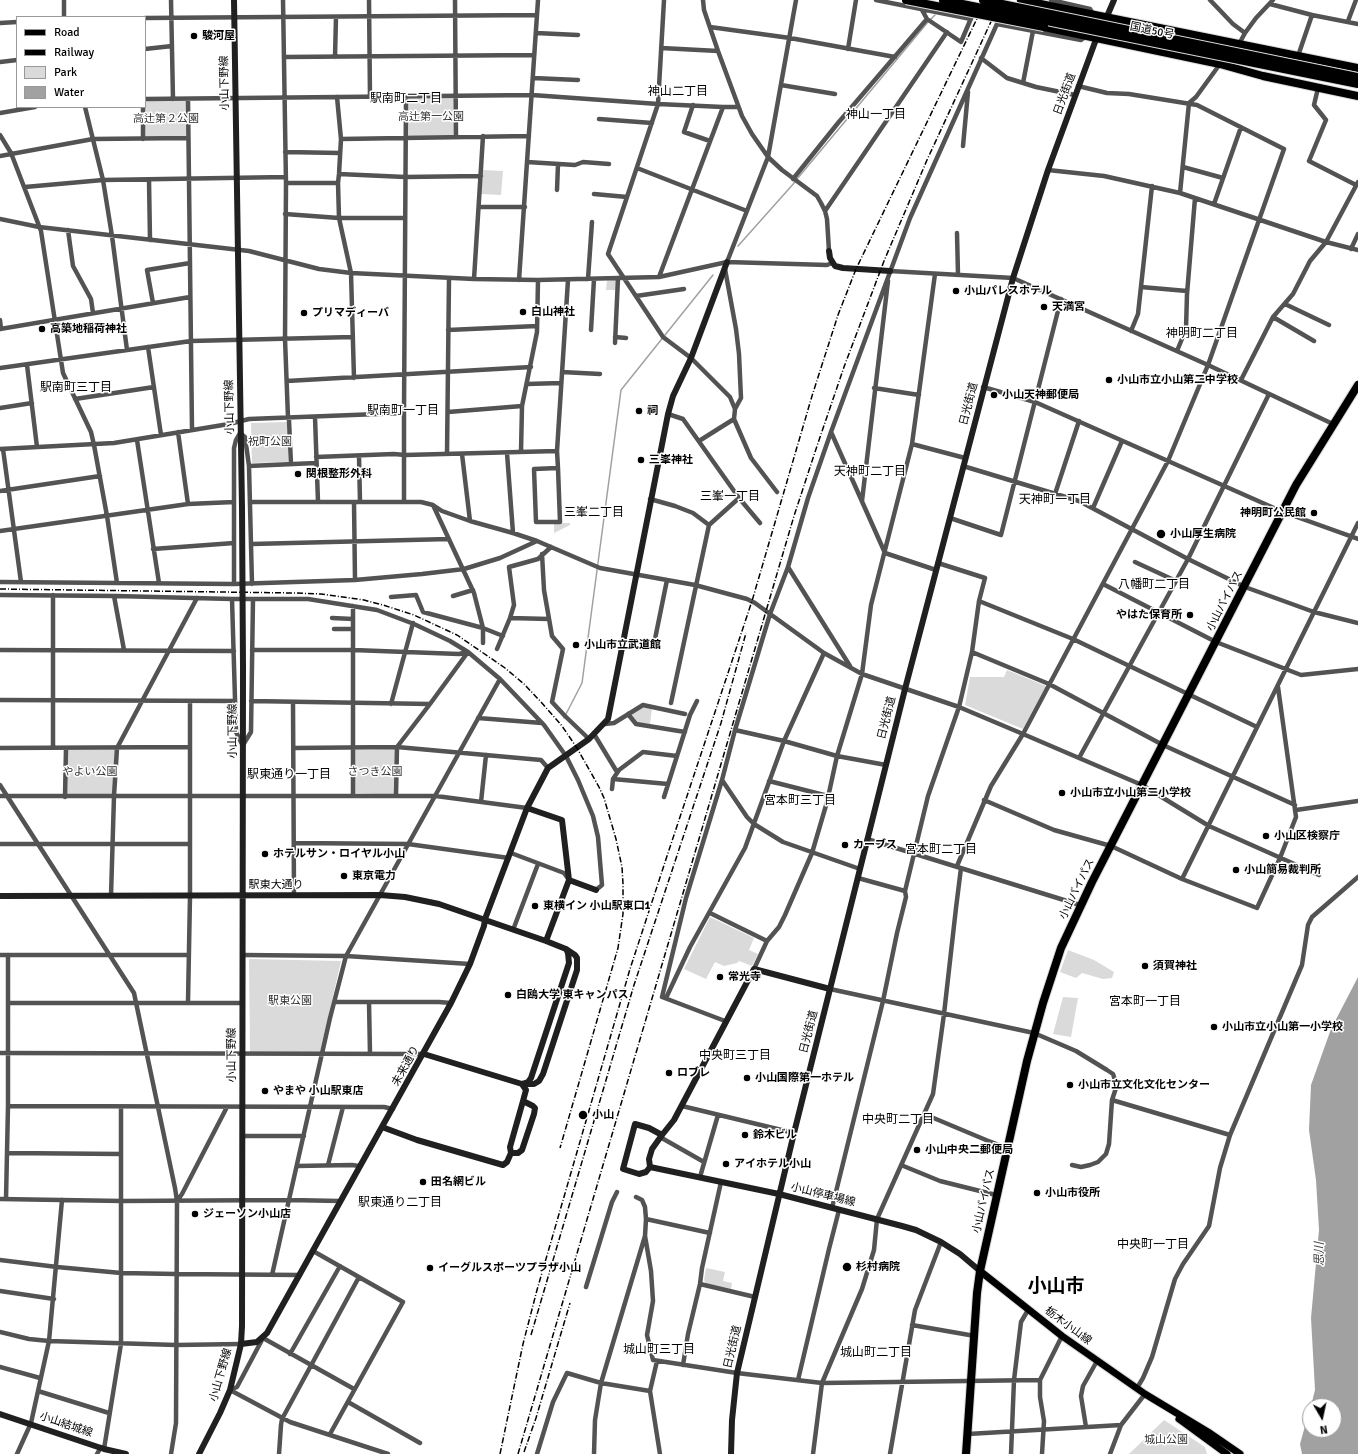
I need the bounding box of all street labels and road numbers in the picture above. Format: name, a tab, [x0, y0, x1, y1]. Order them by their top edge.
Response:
street label: 国道50号	[1129, 20, 1175, 42]
street label: 小山下野線	[218, 55, 232, 111]
street label: 日光街道	[1051, 71, 1079, 117]
street label: 小山下野線	[223, 379, 237, 435]
street label: 日光街道	[957, 381, 981, 427]
street label: 小山バイパス	[1204, 569, 1246, 633]
street label: 日光街道	[875, 695, 899, 741]
street label: 小山下野線	[226, 704, 240, 758]
street label: 小山バイパス	[1057, 856, 1097, 922]
street label: 駅東大通り	[249, 878, 303, 892]
street label: 日光街道	[797, 1009, 821, 1055]
street label: 小山下野線	[225, 1028, 239, 1082]
street label: 未来通り	[390, 1044, 422, 1088]
street label: 小山バイパス	[970, 1167, 998, 1235]
street label: 小山停車場線	[789, 1181, 857, 1209]
street label: 栃木小山線	[1042, 1304, 1094, 1348]
street label: 日光街道	[722, 1324, 744, 1370]
street label: 小山下野線	[207, 1347, 235, 1403]
street label: 小山結城線	[38, 1410, 94, 1440]

